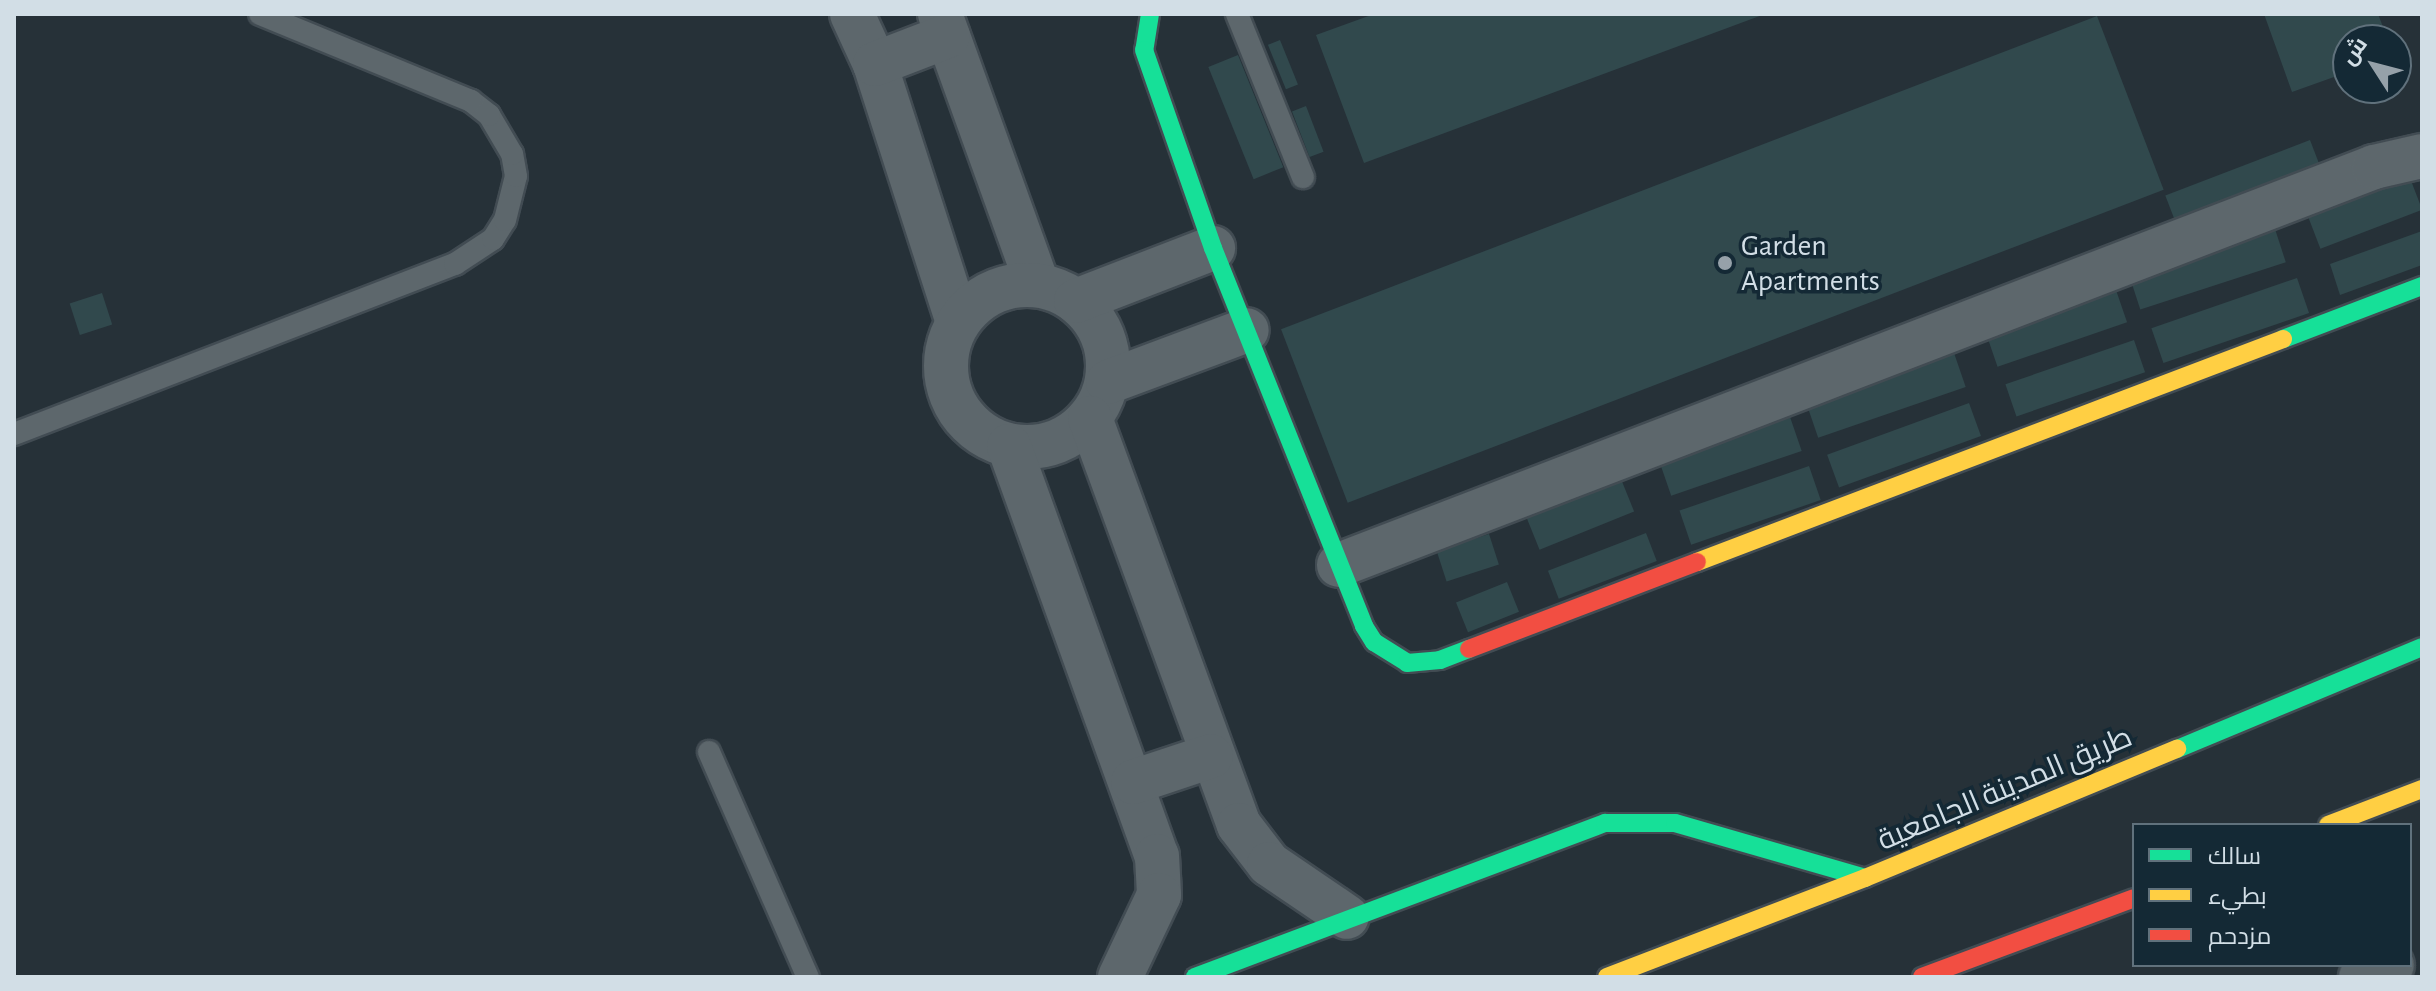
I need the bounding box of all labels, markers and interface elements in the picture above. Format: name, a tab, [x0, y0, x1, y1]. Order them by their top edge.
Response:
north arrow	[2332, 24, 2412, 104]
text: ش	[2337, 33, 2371, 69]
place label: Garden Apartments	[1741, 228, 1880, 298]
marker: Garden Apartments	[1716, 254, 1734, 272]
street label: طريق المدينة الجامعية	[1872, 719, 2138, 859]
legend	[2132, 823, 2412, 967]
text: سالك	[2208, 845, 2261, 869]
text: بطيء	[2208, 885, 2267, 909]
text: مزدحم	[2208, 925, 2271, 949]

